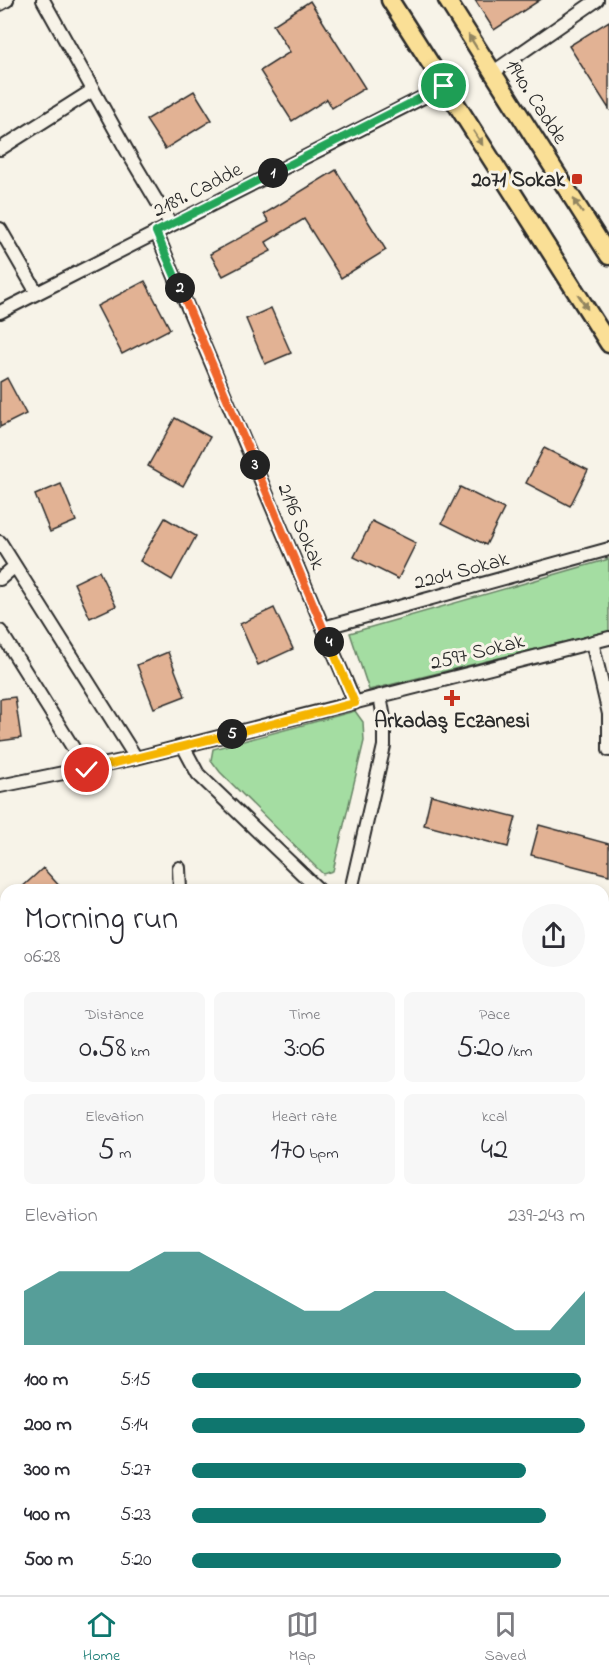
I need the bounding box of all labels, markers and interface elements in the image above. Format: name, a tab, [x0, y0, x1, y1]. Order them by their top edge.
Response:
one-way arrow	[467, 34, 478, 50]
street label: 1940. Cadde	[497, 54, 574, 151]
pin	[418, 60, 469, 111]
icon: arrive	[427, 69, 460, 102]
one-way arrow	[472, 130, 483, 146]
street label: 2189. Cadde	[148, 155, 248, 226]
pin: 1	[258, 158, 288, 188]
text: 1	[270, 161, 276, 185]
place label: 2071 Sokak	[470, 166, 566, 196]
marker: 2071 Sokak	[570, 172, 584, 186]
one-way arrow	[572, 198, 583, 214]
pin: 2	[165, 273, 195, 303]
text: 2	[176, 276, 184, 300]
one-way arrow	[577, 294, 588, 310]
pin: 3	[240, 450, 270, 480]
text: 3	[252, 453, 258, 477]
street label: 2196 Sokak	[268, 479, 332, 575]
street label: 2204 Sokak	[411, 545, 513, 599]
pin: 4	[314, 627, 344, 657]
street label: 2597 Sokak	[427, 627, 529, 679]
text: 4	[326, 630, 332, 654]
marker: Arkadaş Eczanesi	[445, 691, 459, 705]
place label: Arkadaş Eczanesi	[374, 707, 530, 737]
pin: 5	[217, 719, 247, 749]
text: 5	[227, 722, 237, 746]
pin	[61, 744, 112, 795]
icon: check	[70, 753, 103, 786]
text: Morning run	[24, 896, 178, 944]
button: share	[522, 904, 585, 967]
text: 06:28	[24, 943, 61, 972]
text: Distance	[85, 1003, 144, 1027]
text: Time	[289, 1003, 320, 1027]
text: Pace	[479, 1003, 510, 1027]
text: 0.58	[79, 1027, 127, 1071]
text: 3:06	[284, 1027, 325, 1071]
text: 5:20	[457, 1027, 504, 1071]
text: km	[127, 1040, 150, 1064]
text: /km	[504, 1040, 532, 1064]
text: Elevation	[85, 1105, 144, 1129]
text: Heart rate	[272, 1105, 337, 1129]
text: kcal	[482, 1105, 507, 1129]
text: 5	[98, 1129, 115, 1173]
text: 170	[270, 1129, 305, 1173]
text: 42	[481, 1129, 508, 1173]
text: m	[115, 1142, 131, 1166]
text: bpm	[305, 1142, 339, 1166]
text: Elevation	[24, 1202, 98, 1231]
text: 239–243 m	[508, 1202, 585, 1231]
text: 100 m	[24, 1366, 68, 1395]
text: 5:15	[120, 1366, 151, 1395]
text: 200 m	[24, 1411, 72, 1440]
text: 5:14	[120, 1411, 148, 1440]
text: 300 m	[24, 1456, 70, 1485]
text: 5:27	[120, 1456, 151, 1485]
text: 400 m	[24, 1501, 70, 1530]
text: 5:23	[120, 1501, 151, 1530]
text: 500 m	[24, 1546, 73, 1575]
text: 5:20	[120, 1546, 152, 1575]
tab: Home	[83, 1608, 120, 1668]
tab: Map	[286, 1608, 319, 1668]
tab: Saved	[484, 1608, 526, 1668]

